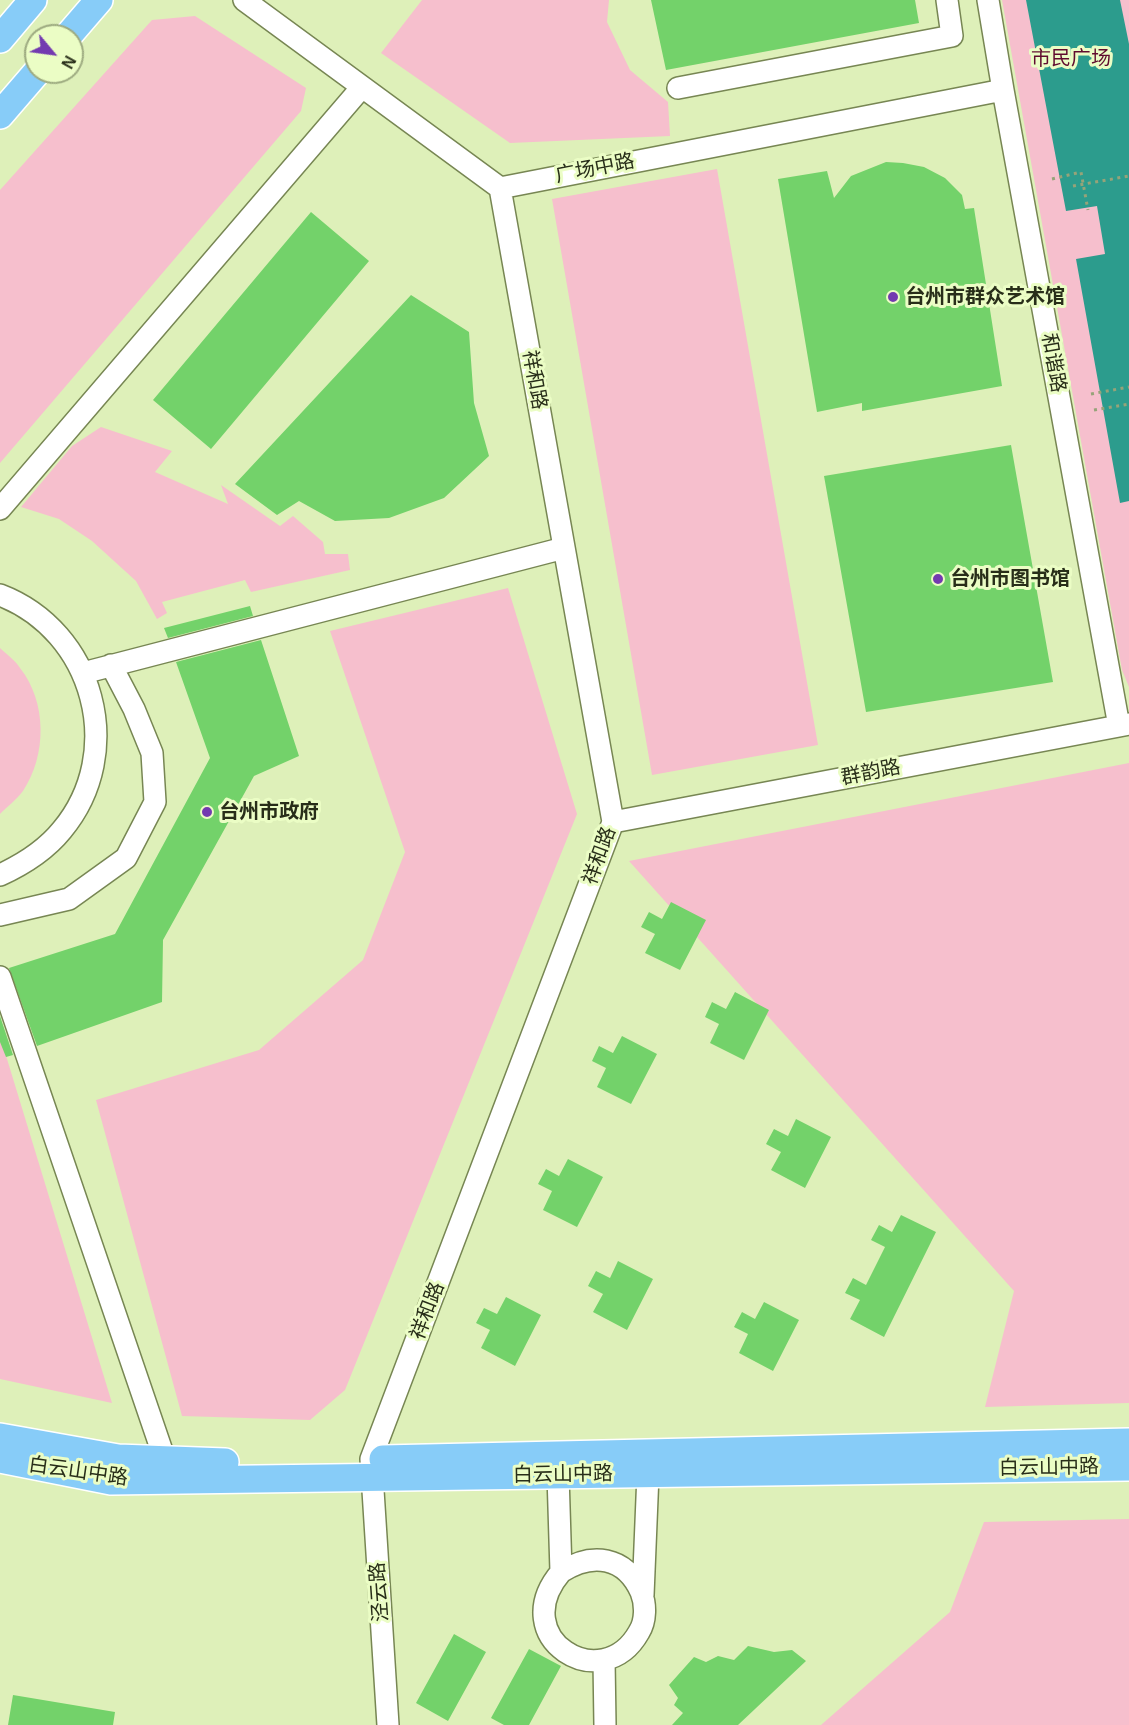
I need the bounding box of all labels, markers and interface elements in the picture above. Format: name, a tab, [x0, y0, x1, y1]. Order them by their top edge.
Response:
north arrow	[24, 24, 84, 84]
park label: 市民广场	[1031, 47, 1111, 71]
text: N	[58, 53, 79, 71]
street label: 广场中路	[553, 150, 637, 188]
place label: 台州市群众艺术馆	[905, 285, 1065, 309]
marker: 台州市群众艺术馆	[886, 290, 900, 304]
street label: 和谐路	[1036, 331, 1070, 395]
street label: 祥和路	[517, 348, 551, 412]
place label: 台州市图书馆	[950, 567, 1070, 591]
marker: 台州市图书馆	[931, 572, 945, 586]
street label: 群韵路	[839, 755, 903, 791]
place label: 台州市政府	[219, 800, 319, 824]
marker: 台州市政府	[200, 805, 214, 819]
street label: 祥和路	[578, 824, 622, 888]
street label: 祥和路	[406, 1279, 450, 1343]
street label: 白云山中路	[27, 1453, 129, 1491]
street label: 白云山中路	[999, 1455, 1099, 1481]
street label: 白云山中路	[513, 1462, 613, 1488]
street label: 泾云路	[366, 1561, 394, 1623]

